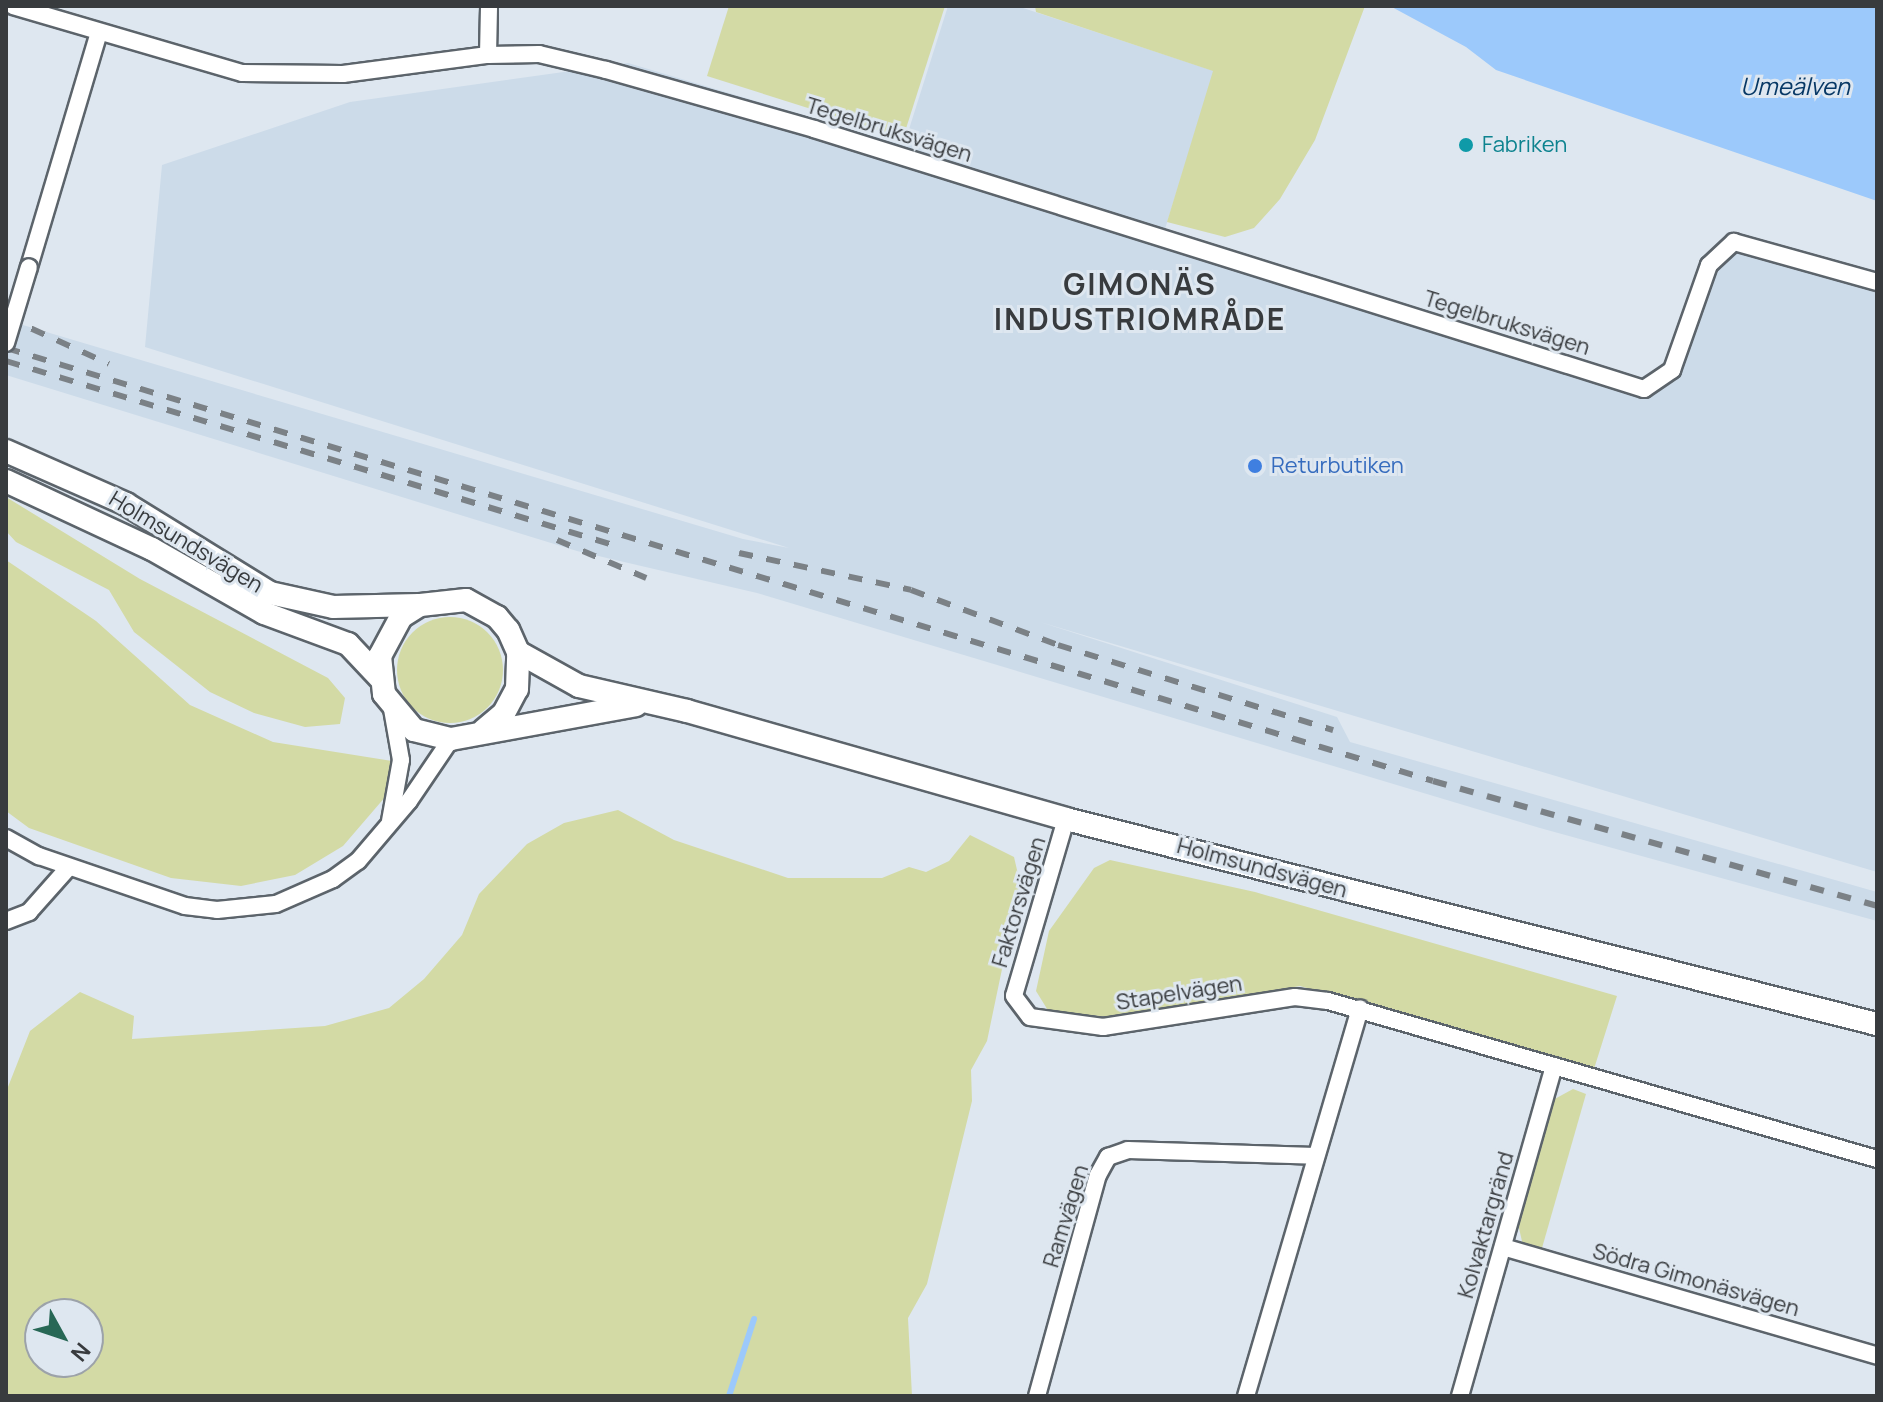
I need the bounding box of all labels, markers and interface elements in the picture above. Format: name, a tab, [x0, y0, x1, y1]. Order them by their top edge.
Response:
water label: Umeälven	[1740, 72, 1850, 100]
street label: Tegelbruksvägen	[803, 92, 975, 168]
place label: Fabriken	[1482, 132, 1567, 158]
marker: Fabriken	[1457, 136, 1475, 154]
district label: GIMONÄS INDUSTRIOMRÅDE	[994, 266, 1286, 336]
street label: Tegelbruksvägen	[1421, 285, 1593, 361]
place label: Returbutiken	[1271, 453, 1404, 479]
marker: Returbutiken	[1246, 457, 1264, 475]
street label: Holmsundsvägen	[104, 486, 268, 598]
street label: Holmsundsvägen	[1174, 833, 1350, 903]
street label: Faktorsvägen	[987, 834, 1051, 970]
street label: Stapelvägen	[1114, 970, 1244, 1016]
street label: Kolvaktargränd	[1452, 1149, 1520, 1301]
street label: Ramvägen	[1038, 1161, 1094, 1271]
street label: Södra Gimonäsvägen	[1590, 1238, 1802, 1322]
north arrow	[24, 1298, 104, 1378]
text: N	[64, 1336, 97, 1368]

